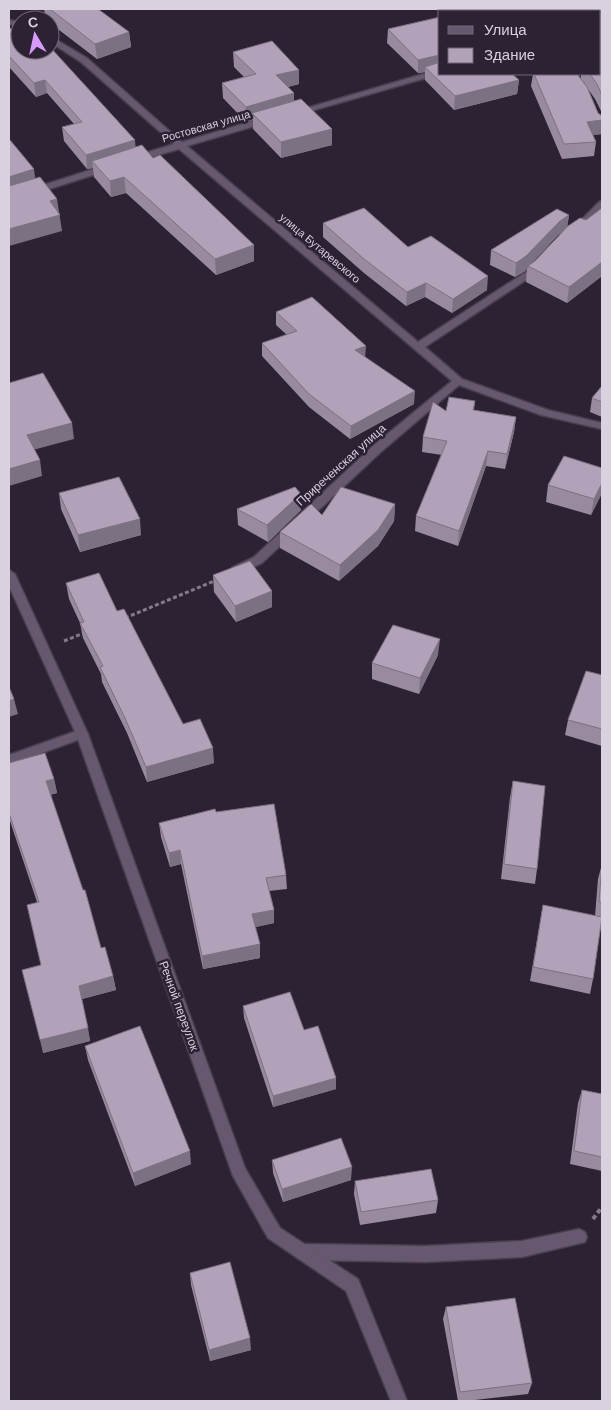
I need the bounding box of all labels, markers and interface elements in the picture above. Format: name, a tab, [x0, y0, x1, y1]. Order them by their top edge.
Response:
north arrow	[10, 10, 60, 60]
legend	[438, 10, 601, 75]
text: С	[27, 13, 39, 31]
text: Улица	[484, 21, 527, 38]
text: Здание	[484, 46, 535, 63]
street label: Ростовская улица	[161, 107, 252, 144]
street label: улица Бутаревского	[277, 211, 363, 285]
street label: Приреченская улица	[293, 421, 389, 509]
street label: Речной переулок	[156, 959, 202, 1054]

